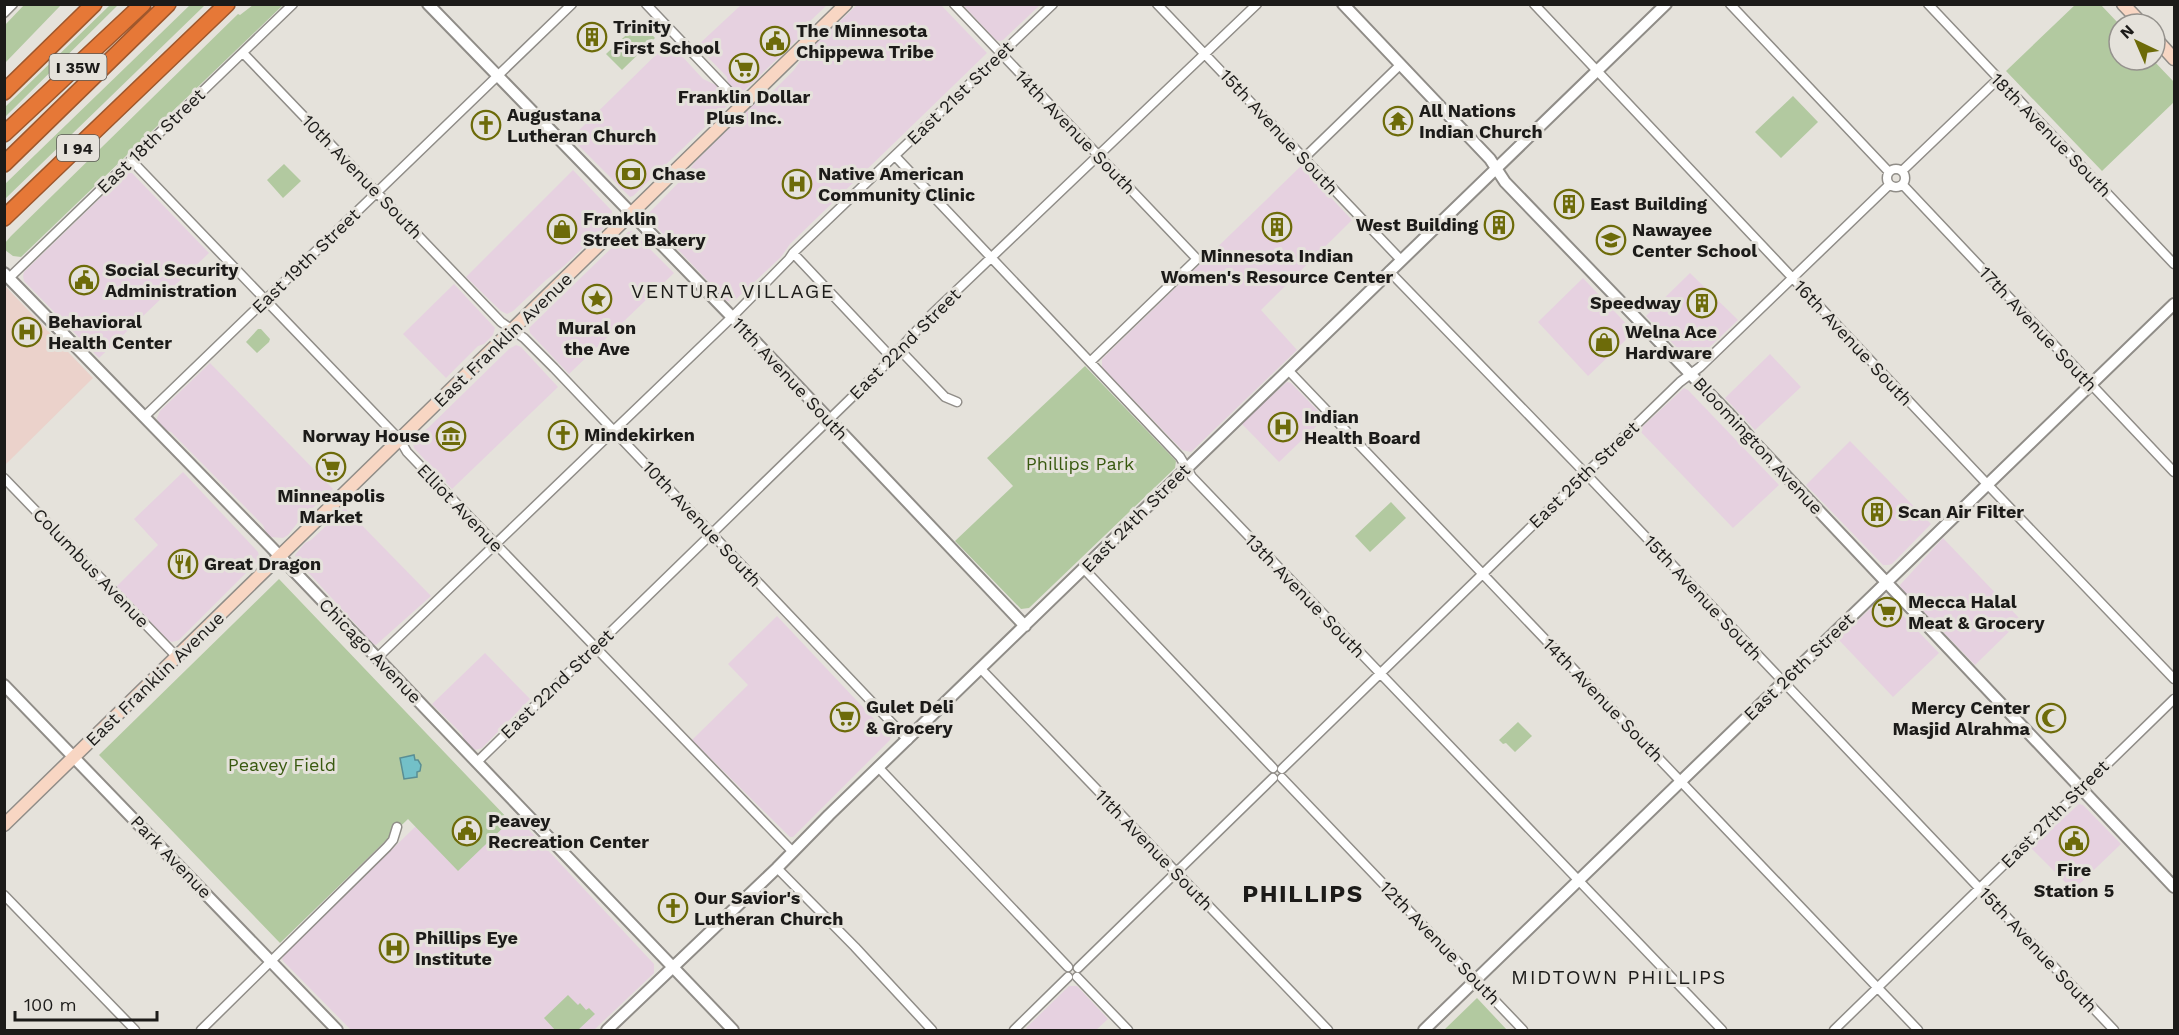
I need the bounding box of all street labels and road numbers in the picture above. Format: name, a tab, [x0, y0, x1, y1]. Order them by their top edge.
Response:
street label: East 21st Street	[902, 36, 1018, 149]
road number: I 35W	[50, 54, 106, 80]
street label: 14th Avenue South	[1011, 65, 1140, 198]
street label: 15th Avenue South	[1216, 65, 1343, 199]
street label: 18th Avenue South	[1987, 68, 2116, 201]
street label: East 18th Street	[92, 84, 209, 197]
street label: 10th Avenue South	[298, 110, 427, 243]
road number: I 94	[57, 135, 99, 161]
street label: East 19th Street	[247, 204, 364, 317]
street label: 17th Avenue South	[1975, 262, 2102, 395]
street label: East Franklin Avenue	[429, 268, 576, 411]
street label: 16th Avenue South	[1790, 276, 1917, 410]
street label: East 22nd Street	[845, 283, 965, 404]
street label: 11th Avenue South	[728, 313, 853, 444]
street label: Bloomington Avenue	[1689, 373, 1827, 519]
street label: East 25th Street	[1524, 416, 1643, 532]
street label: 10th Avenue South	[639, 456, 766, 591]
street label: Elliot Avenue	[413, 459, 508, 556]
street label: East 24th Street	[1077, 459, 1195, 576]
street label: Columbus Avenue	[29, 504, 154, 632]
street label: 13th Avenue South	[1241, 530, 1370, 662]
street label: 15th Avenue South	[1640, 531, 1767, 665]
street label: Chicago Avenue	[315, 594, 426, 708]
street label: East Franklin Avenue	[81, 607, 228, 750]
street label: East 26th Street	[1739, 608, 1859, 725]
street label: East 22nd Street	[496, 624, 618, 743]
street label: 14th Avenue South	[1539, 633, 1668, 766]
street label: East 27th Street	[1996, 755, 2113, 872]
street label: 11th Avenue South	[1091, 785, 1218, 915]
street label: Park Avenue	[127, 811, 216, 903]
street label: 12th Avenue South	[1376, 877, 1505, 1009]
street label: 15th Avenue South	[1975, 883, 2102, 1017]

